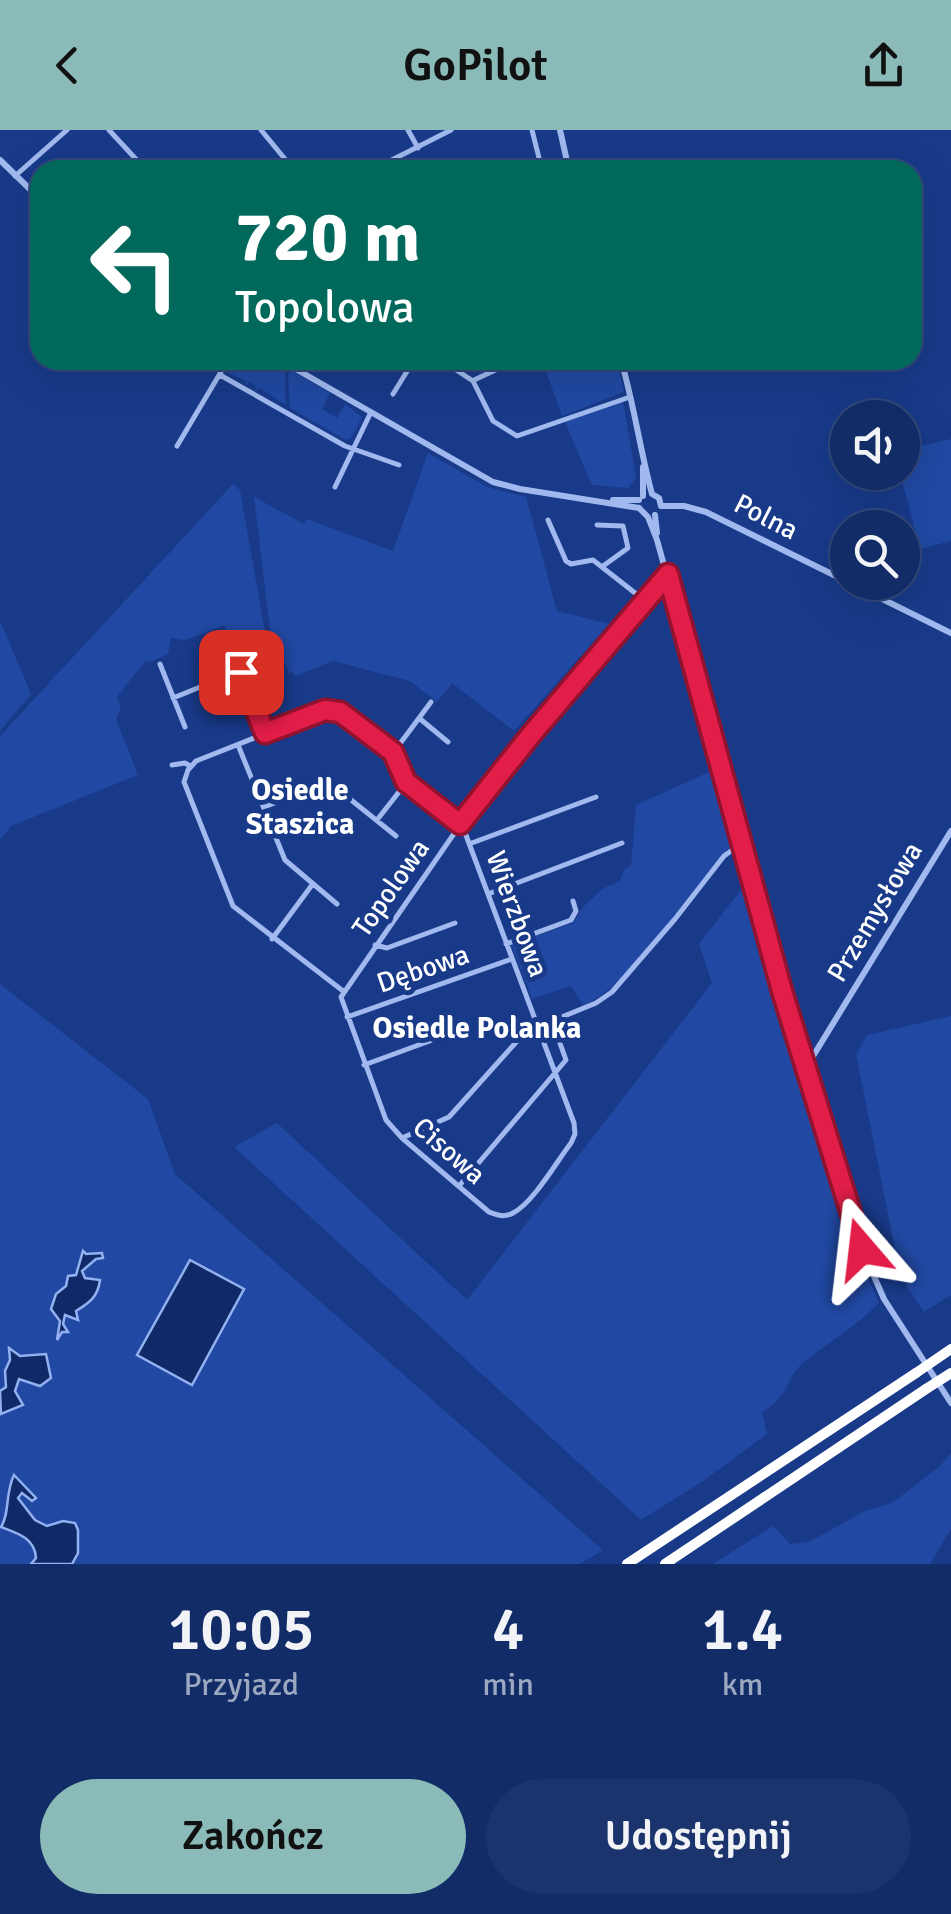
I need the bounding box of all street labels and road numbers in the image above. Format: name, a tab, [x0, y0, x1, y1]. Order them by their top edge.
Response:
street label: Polna	[728, 487, 804, 547]
street label: Topolowa	[345, 832, 437, 944]
street label: Przemysłowa	[820, 836, 930, 988]
street label: Wierzbowa	[479, 846, 555, 982]
street label: Dębowa	[372, 937, 474, 1001]
street label: Cisowa	[406, 1110, 492, 1192]

